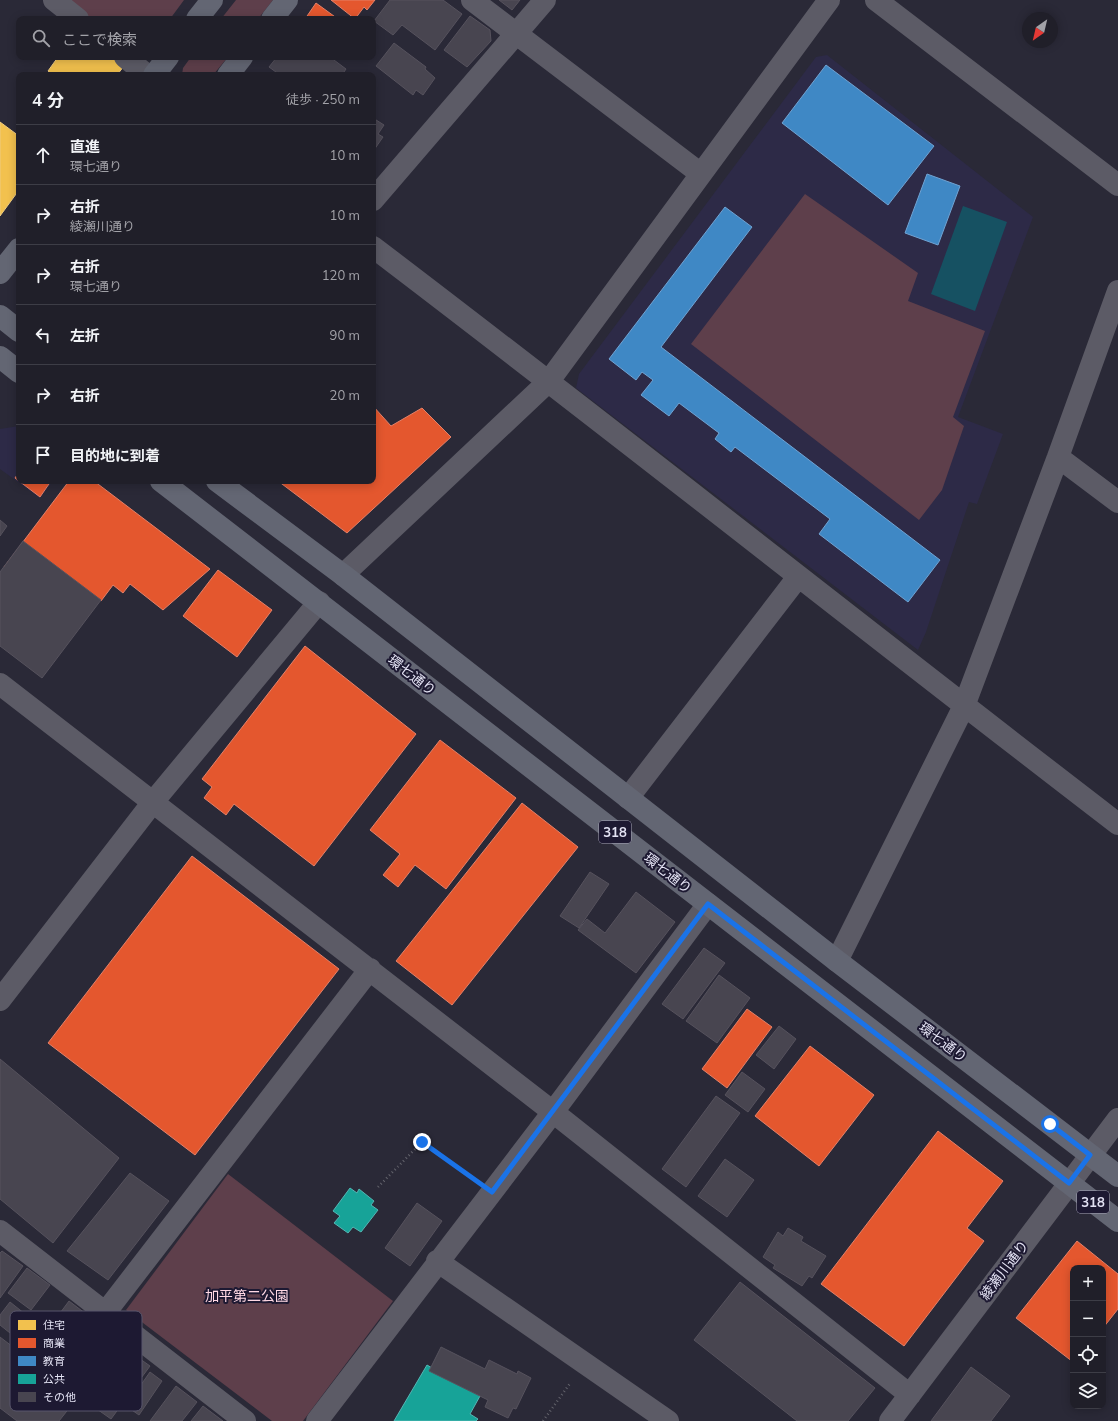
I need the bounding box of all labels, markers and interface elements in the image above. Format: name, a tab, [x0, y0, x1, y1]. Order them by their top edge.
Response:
north arrow	[1022, 12, 1058, 48]
search box	[16, 16, 376, 60]
icon: search	[30, 27, 52, 49]
text: ここで検索	[62, 30, 137, 49]
text: 4 分	[32, 89, 64, 110]
text: 徒歩 · 250 m	[286, 91, 360, 107]
text: 直進	[70, 137, 100, 156]
icon: ahead	[32, 144, 54, 166]
text: 10 m	[330, 147, 360, 163]
text: 環七通り	[70, 158, 122, 174]
text: 右折	[70, 197, 100, 216]
icon: right	[32, 204, 54, 226]
text: 10 m	[330, 207, 360, 223]
text: 綾瀬川通り	[70, 218, 135, 234]
text: 右折	[70, 257, 100, 276]
icon: right	[32, 264, 54, 286]
text: 120 m	[322, 267, 360, 283]
text: 環七通り	[70, 278, 122, 294]
icon: left	[32, 324, 54, 346]
text: 左折	[70, 326, 100, 345]
text: 90 m	[330, 327, 360, 343]
icon: right	[32, 384, 54, 406]
text: 右折	[70, 386, 100, 405]
text: 20 m	[330, 387, 360, 403]
icon: arrive	[32, 444, 54, 466]
text: 目的地に到着	[70, 446, 160, 465]
street label: 環七通り	[384, 651, 440, 699]
road number: 318	[599, 821, 631, 843]
street label: 環七通り	[640, 849, 696, 897]
street label: 環七通り	[915, 1018, 971, 1066]
route start	[1041, 1115, 1059, 1133]
route end	[413, 1133, 431, 1151]
road number: 318	[1077, 1191, 1109, 1213]
street label: 綾瀬川通り	[976, 1237, 1032, 1303]
map controls	[1070, 1265, 1106, 1409]
button: +	[1070, 1265, 1106, 1301]
park label: 加平第二公園	[205, 1287, 289, 1305]
button: −	[1070, 1301, 1106, 1337]
legend	[10, 1311, 142, 1411]
text: 住宅	[43, 1318, 65, 1332]
text: 商業	[43, 1336, 65, 1350]
button: locate	[1070, 1337, 1106, 1373]
text: 教育	[43, 1354, 65, 1368]
text: 公共	[43, 1372, 65, 1386]
button: layers	[1070, 1373, 1106, 1409]
text: その他	[43, 1390, 76, 1404]

